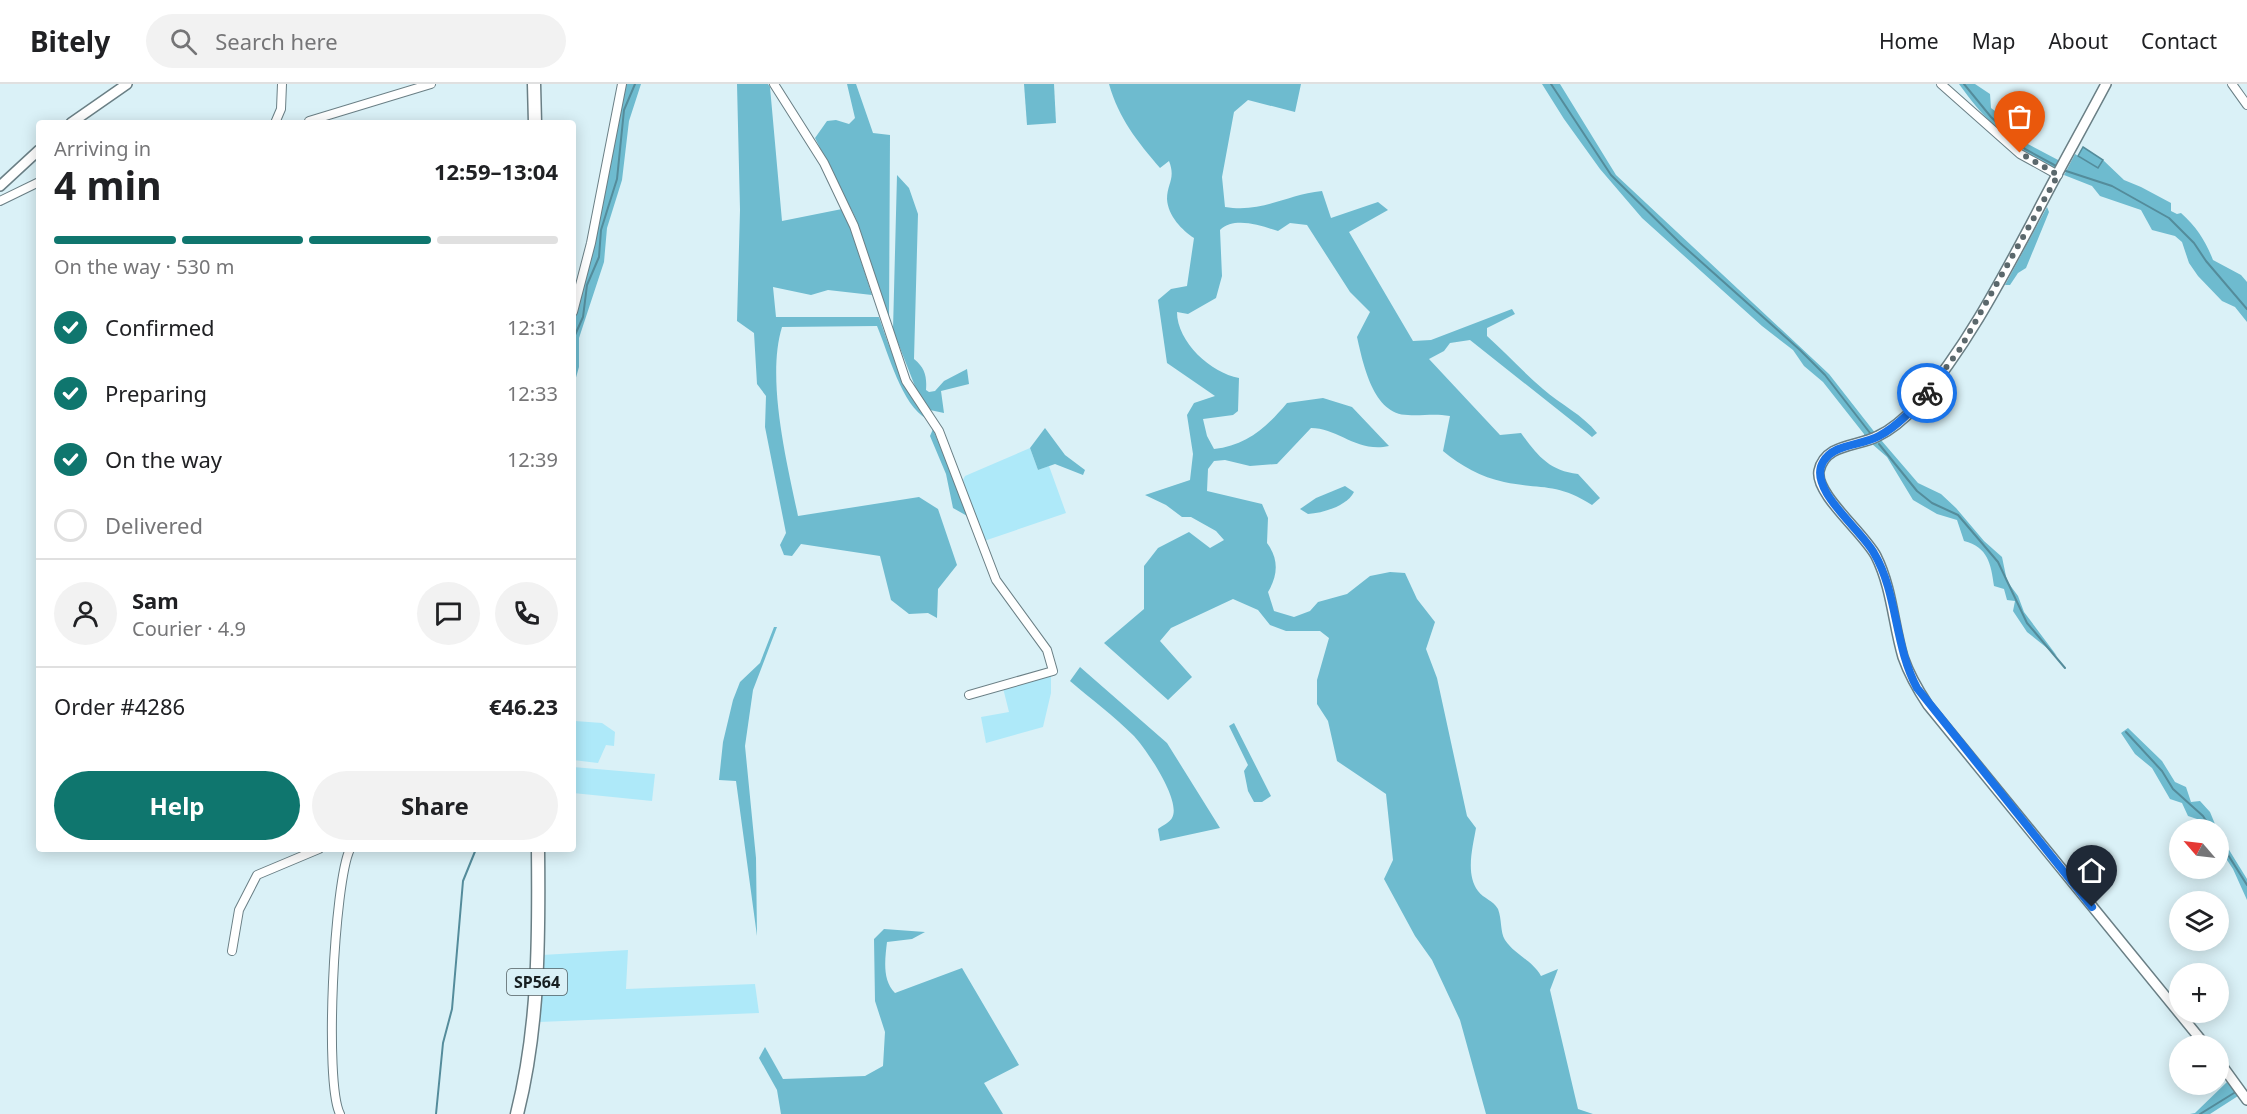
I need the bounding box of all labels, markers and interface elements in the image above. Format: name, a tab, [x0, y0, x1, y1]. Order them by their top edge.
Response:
search box	[146, 14, 566, 68]
text: Bitely	[30, 22, 110, 60]
icon: search	[167, 25, 200, 58]
text: Search here	[215, 26, 338, 56]
text: Home	[1879, 27, 1939, 55]
text: Map	[1972, 27, 2015, 55]
text: About	[2048, 27, 2108, 55]
text: Contact	[2141, 27, 2217, 55]
pin	[1994, 91, 2045, 153]
icon: bag	[2003, 100, 2036, 133]
text: Arriving in	[54, 135, 151, 162]
text: 12:59–13:04	[434, 156, 558, 186]
text: 4 min	[54, 158, 161, 211]
text: On the way · 530 m	[54, 253, 234, 280]
icon: check	[54, 311, 87, 344]
text: Confirmed	[105, 312, 215, 342]
text: 12:31	[507, 314, 558, 341]
courier	[1897, 363, 1957, 423]
icon: check	[54, 377, 87, 410]
icon: bike	[1911, 377, 1944, 410]
text: Preparing	[105, 378, 207, 408]
text: 12:33	[507, 380, 558, 407]
icon: check	[54, 443, 87, 476]
text: On the way	[105, 444, 222, 474]
text: 12:39	[507, 446, 558, 473]
text: Delivered	[105, 510, 203, 540]
button: person	[54, 582, 117, 645]
button: chat	[417, 582, 480, 645]
button: phone	[495, 582, 558, 645]
text: Sam	[132, 585, 179, 615]
text: Courier · 4.9	[132, 615, 246, 642]
text: Order #4286	[54, 691, 185, 721]
text: €46.23	[489, 691, 558, 721]
button: Help	[54, 771, 300, 840]
button: Share	[312, 771, 558, 840]
north arrow	[2169, 819, 2229, 879]
map controls	[2169, 819, 2229, 1095]
pin	[2066, 845, 2117, 907]
icon: home	[2075, 854, 2108, 887]
button: layers	[2169, 891, 2229, 951]
button: +	[2169, 963, 2229, 1023]
road number: SP564	[507, 969, 567, 995]
button: −	[2169, 1035, 2229, 1095]

